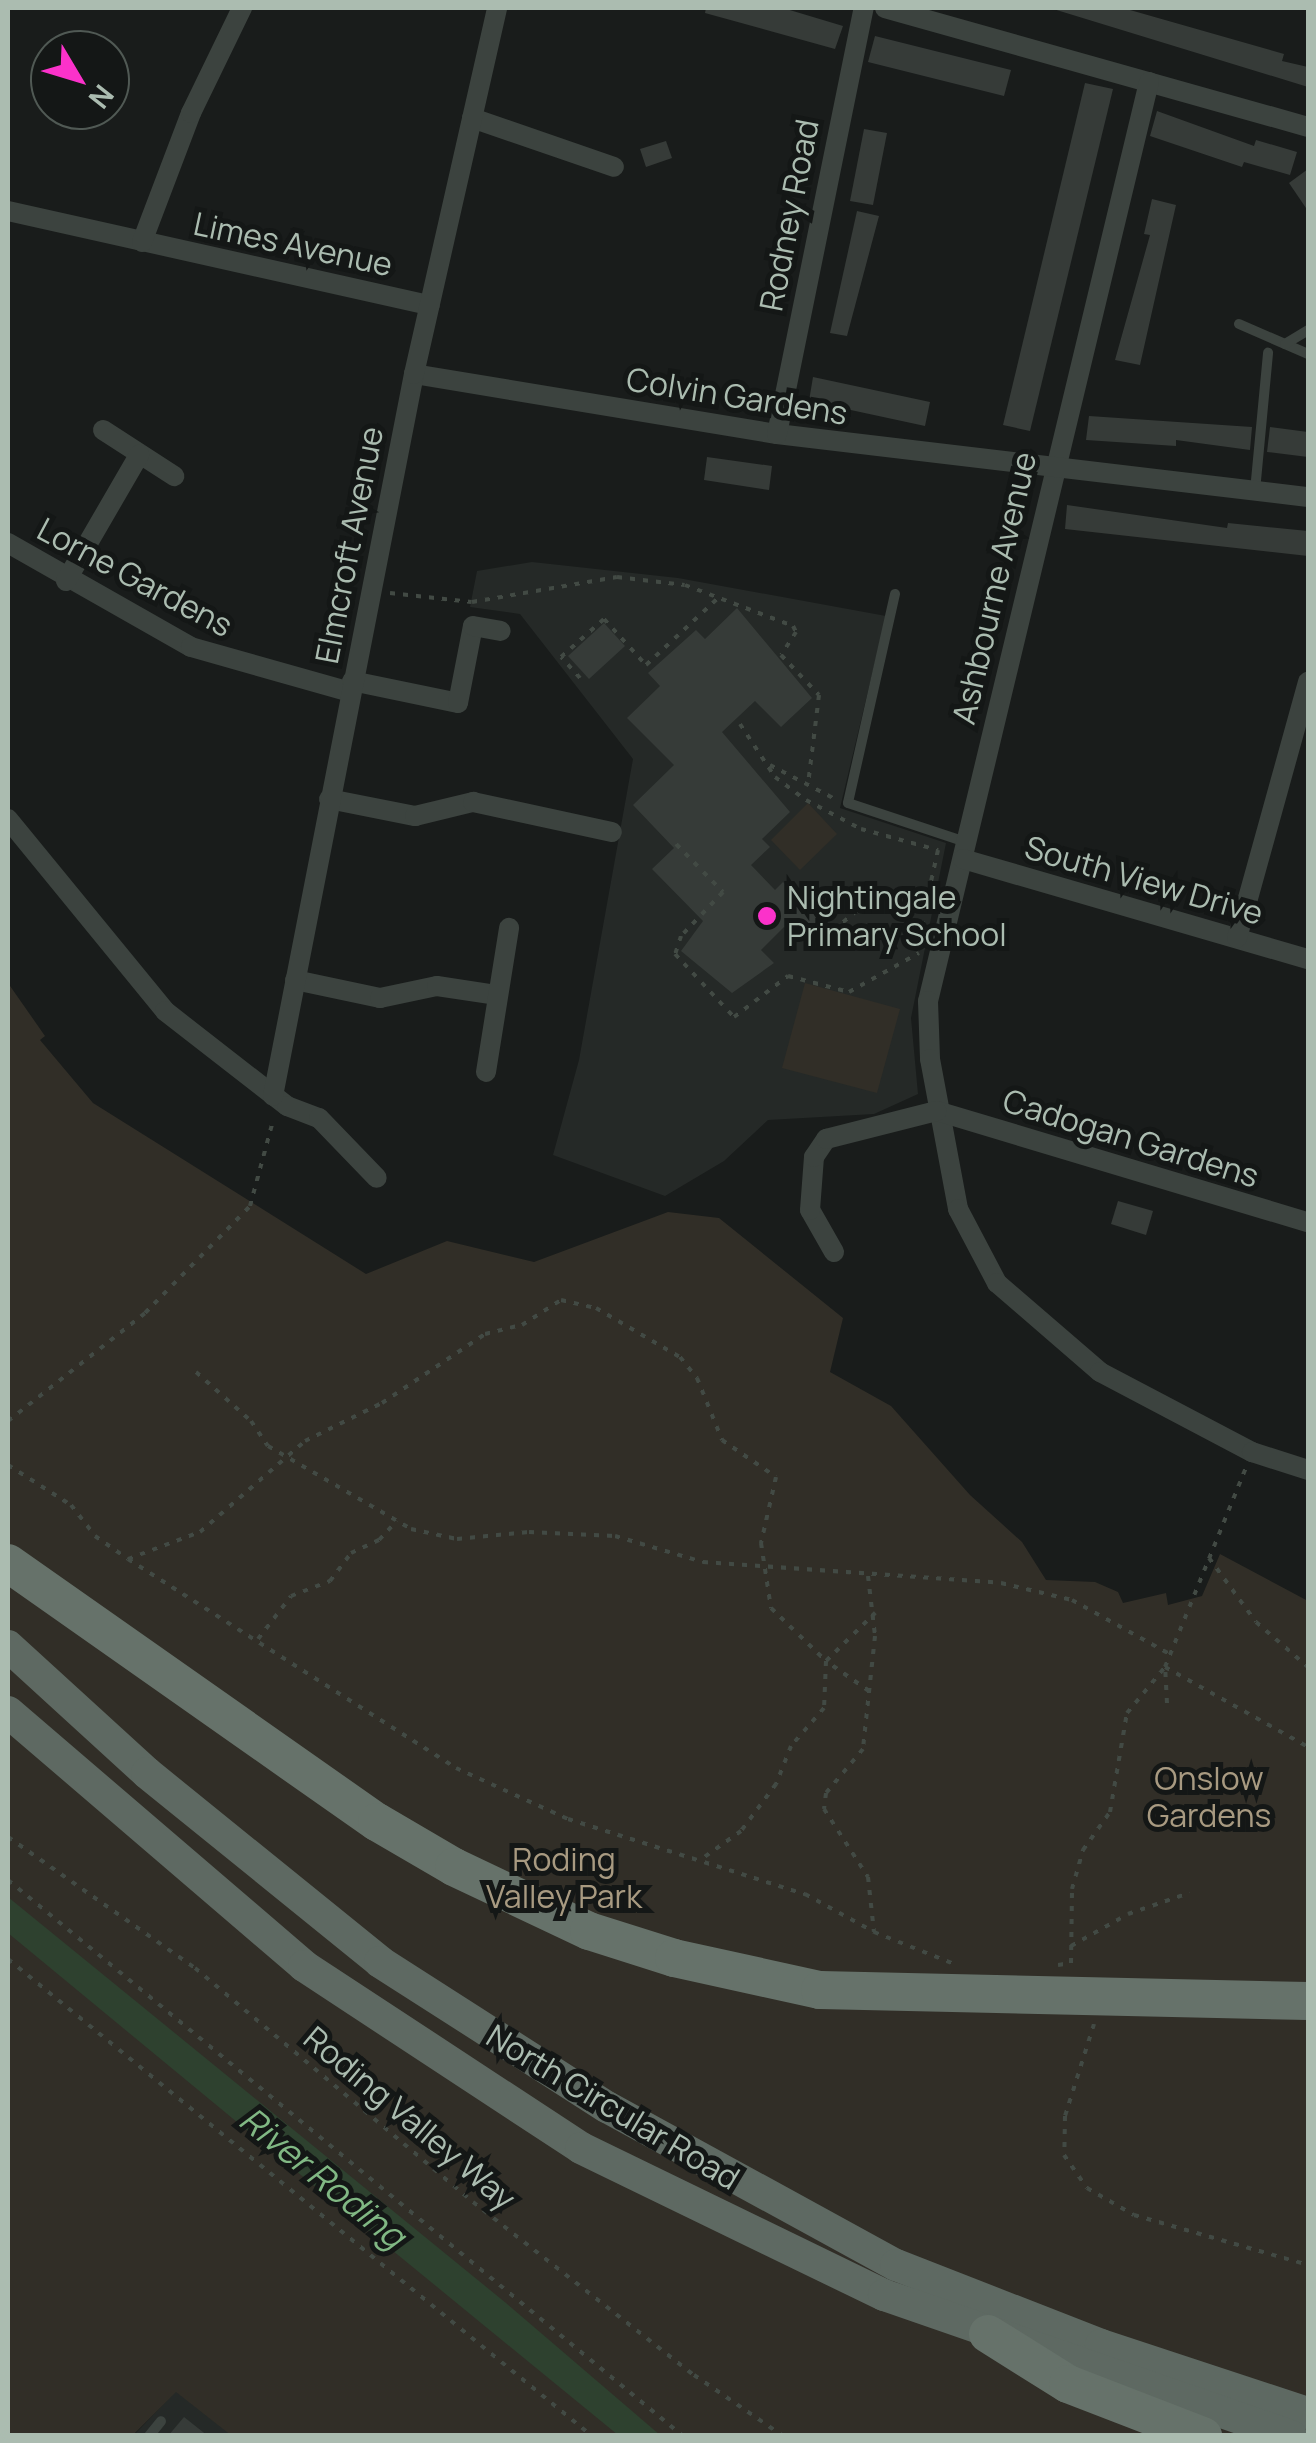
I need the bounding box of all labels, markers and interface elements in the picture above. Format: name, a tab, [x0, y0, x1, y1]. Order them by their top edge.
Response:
north arrow	[30, 30, 130, 130]
text: N	[81, 78, 123, 117]
street label: Rodney Road	[752, 116, 826, 314]
street label: Limes Avenue	[190, 204, 396, 284]
street label: Colvin Gardens	[624, 360, 850, 432]
street label: Elmcroft Avenue	[307, 423, 391, 667]
street label: Ashbourne Avenue	[944, 448, 1044, 728]
street label: Lorne Gardens	[31, 509, 239, 645]
street label: South View Drive	[1021, 828, 1267, 932]
place label: Nightingale Primary School	[787, 879, 1007, 954]
marker: Nightingale Primary School	[756, 905, 778, 927]
street label: Cadogan Gardens	[999, 1081, 1263, 1195]
park label: Onslow Gardens	[1147, 1760, 1271, 1835]
park label: Roding Valley Park	[486, 1841, 642, 1916]
street label: North Circular Road	[480, 2016, 746, 2198]
street label: Roding Valley Way	[296, 2018, 524, 2218]
water label: River Roding	[232, 2098, 414, 2256]

